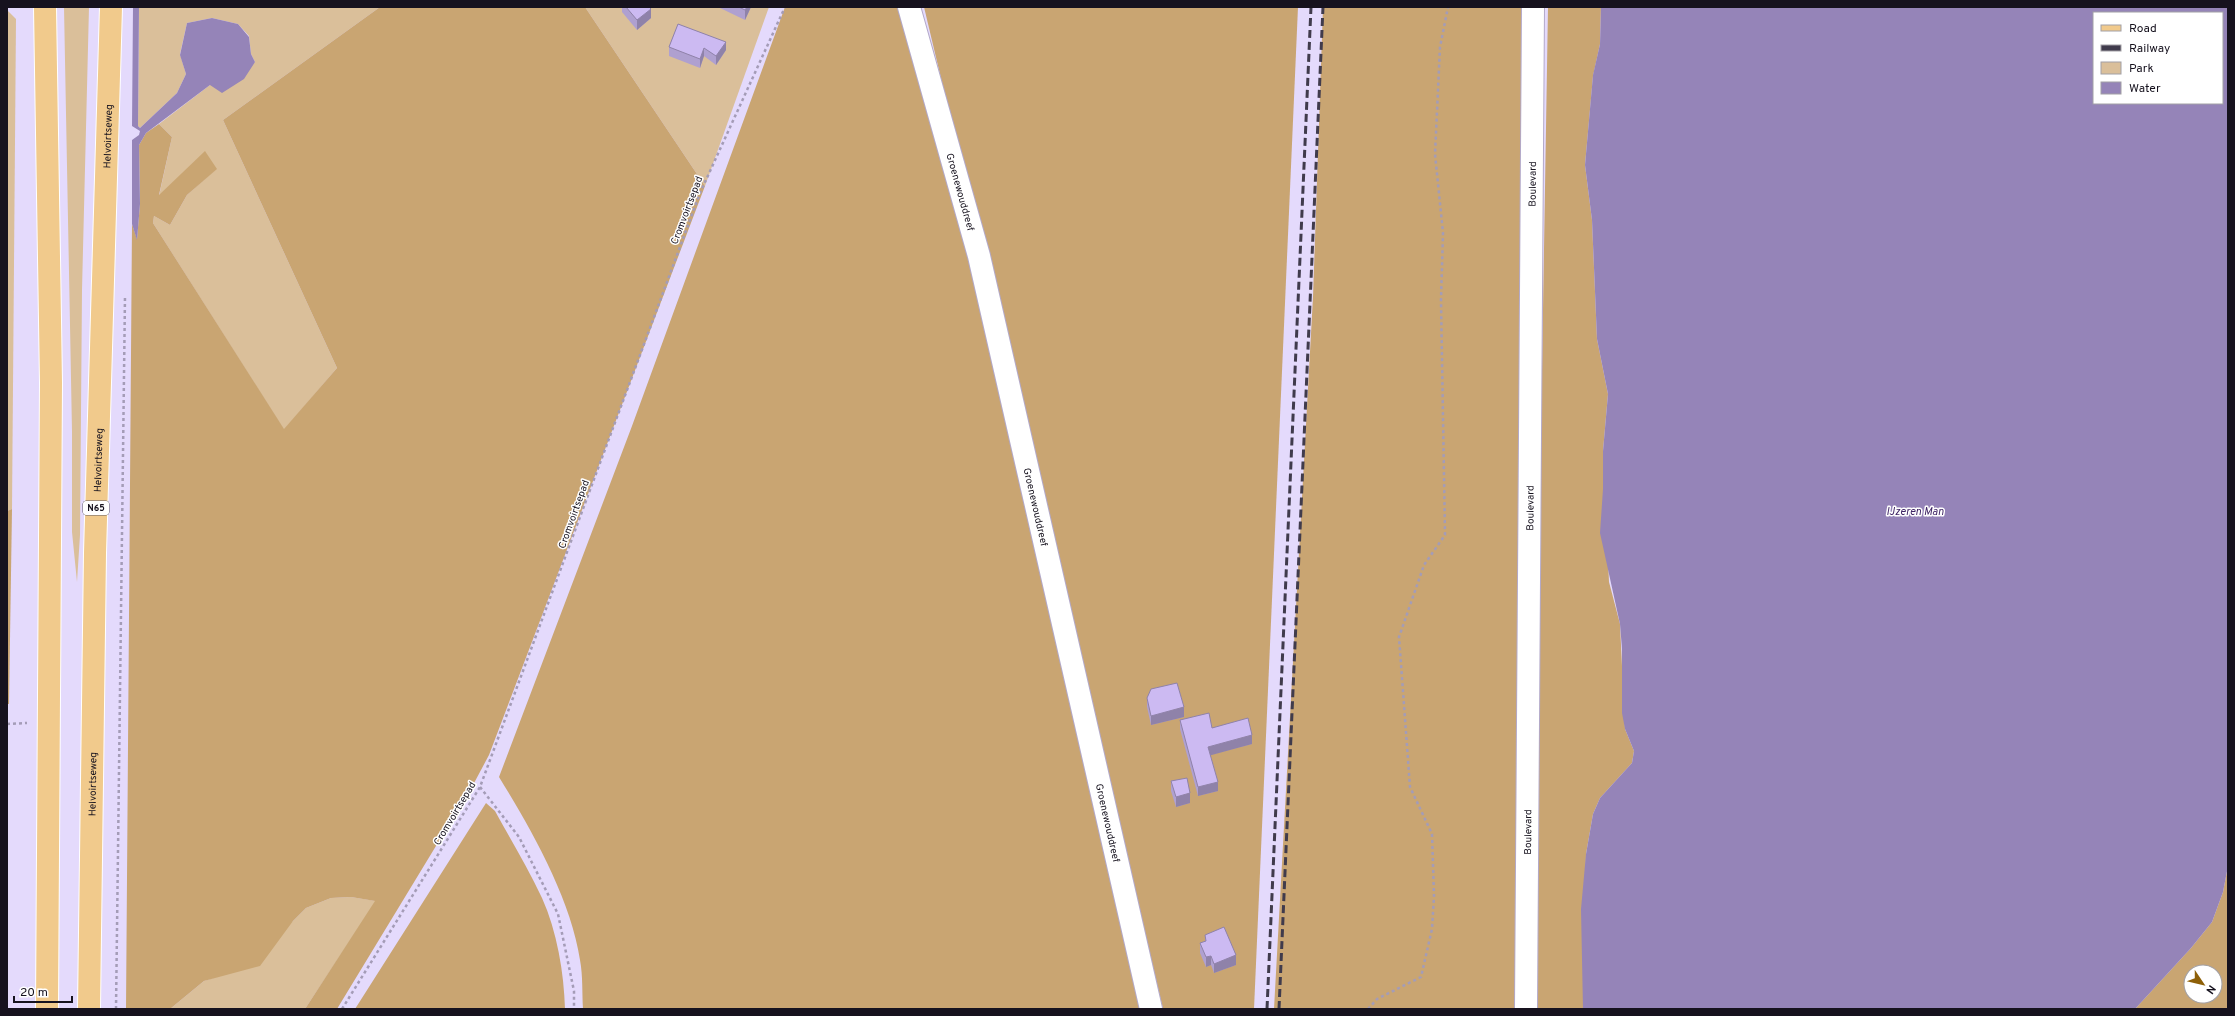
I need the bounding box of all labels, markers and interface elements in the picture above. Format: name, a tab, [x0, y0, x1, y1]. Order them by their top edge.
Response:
legend	[2093, 12, 2223, 104]
text: Road	[2129, 21, 2157, 37]
text: Railway	[2129, 41, 2170, 57]
text: Park	[2129, 61, 2154, 77]
text: Water	[2129, 81, 2161, 97]
street label: Helvoirtseweg	[101, 104, 116, 169]
street label: Groenewouddreef	[942, 152, 977, 233]
street label: Boulevard	[1527, 161, 1540, 207]
street label: Cromvoirtsepad	[668, 175, 706, 246]
street label: Helvoirtseweg	[92, 428, 107, 492]
street label: Groenewouddreef	[1020, 467, 1050, 548]
street label: Cromvoirtsepad	[556, 479, 593, 551]
street label: Boulevard	[1524, 485, 1538, 531]
road number: N65	[83, 501, 109, 515]
water label: IJzeren Man	[1886, 505, 1944, 519]
street label: Helvoirtseweg	[87, 752, 100, 816]
street label: Cromvoirtsepad	[431, 780, 479, 848]
street label: Groenewouddreef	[1092, 783, 1122, 864]
street label: Boulevard	[1522, 809, 1535, 855]
north arrow	[2183, 964, 2223, 1004]
scale bar	[14, 978, 72, 1004]
text: N	[2202, 982, 2218, 996]
text: 20 m	[20, 985, 48, 1001]

